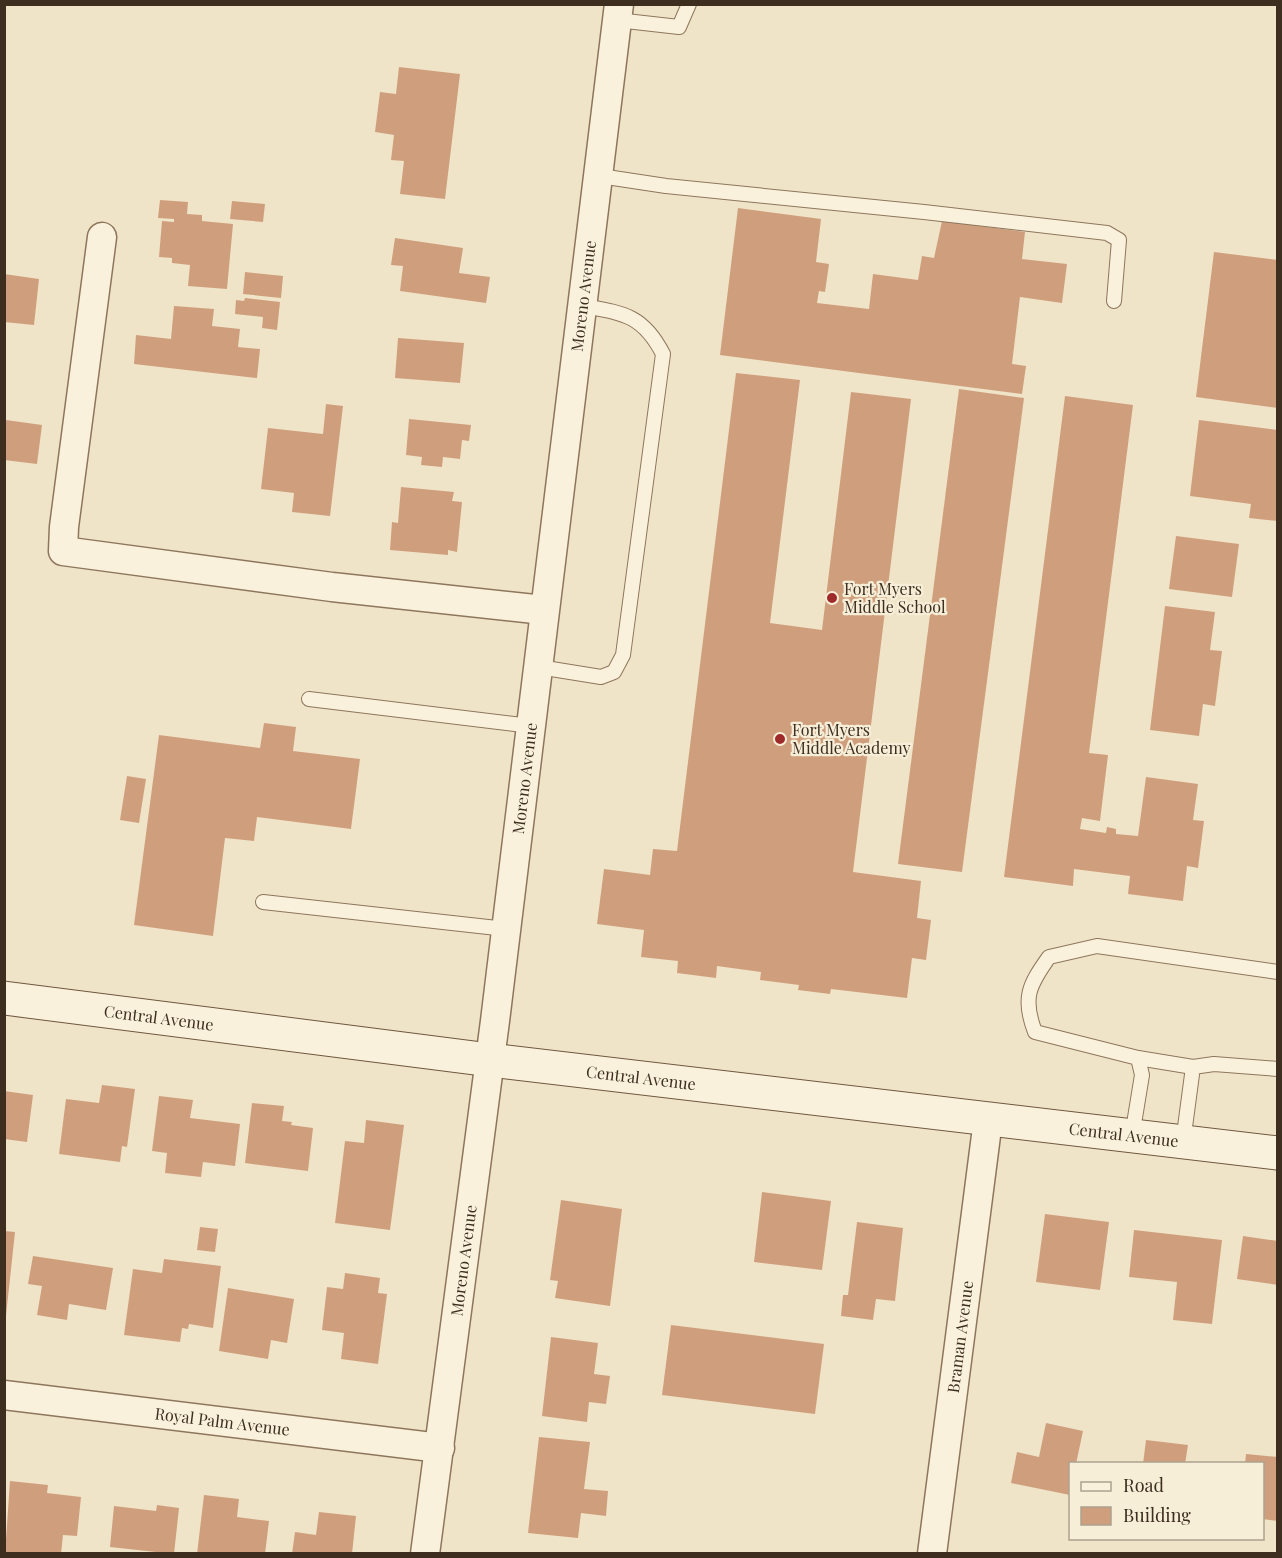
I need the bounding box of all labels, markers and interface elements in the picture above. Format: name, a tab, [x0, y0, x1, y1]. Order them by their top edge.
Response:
street label: Moreno Avenue	[566, 239, 600, 353]
place label: Fort Myers Middle School	[844, 578, 946, 617]
marker: Fort Myers Middle School	[825, 591, 839, 605]
place label: Fort Myers Middle Academy	[792, 719, 911, 758]
street label: Moreno Avenue	[507, 721, 541, 835]
marker: Fort Myers Middle Academy	[773, 732, 787, 746]
street label: Central Avenue	[103, 1000, 215, 1035]
street label: Central Avenue	[585, 1060, 697, 1094]
street label: Central Avenue	[1068, 1117, 1180, 1151]
street label: Moreno Avenue	[445, 1204, 481, 1317]
street label: Braman Avenue	[942, 1279, 977, 1394]
street label: Royal Palm Avenue	[154, 1402, 291, 1440]
legend	[1069, 1462, 1264, 1540]
text: Road	[1123, 1473, 1164, 1497]
text: Building	[1123, 1503, 1191, 1527]

